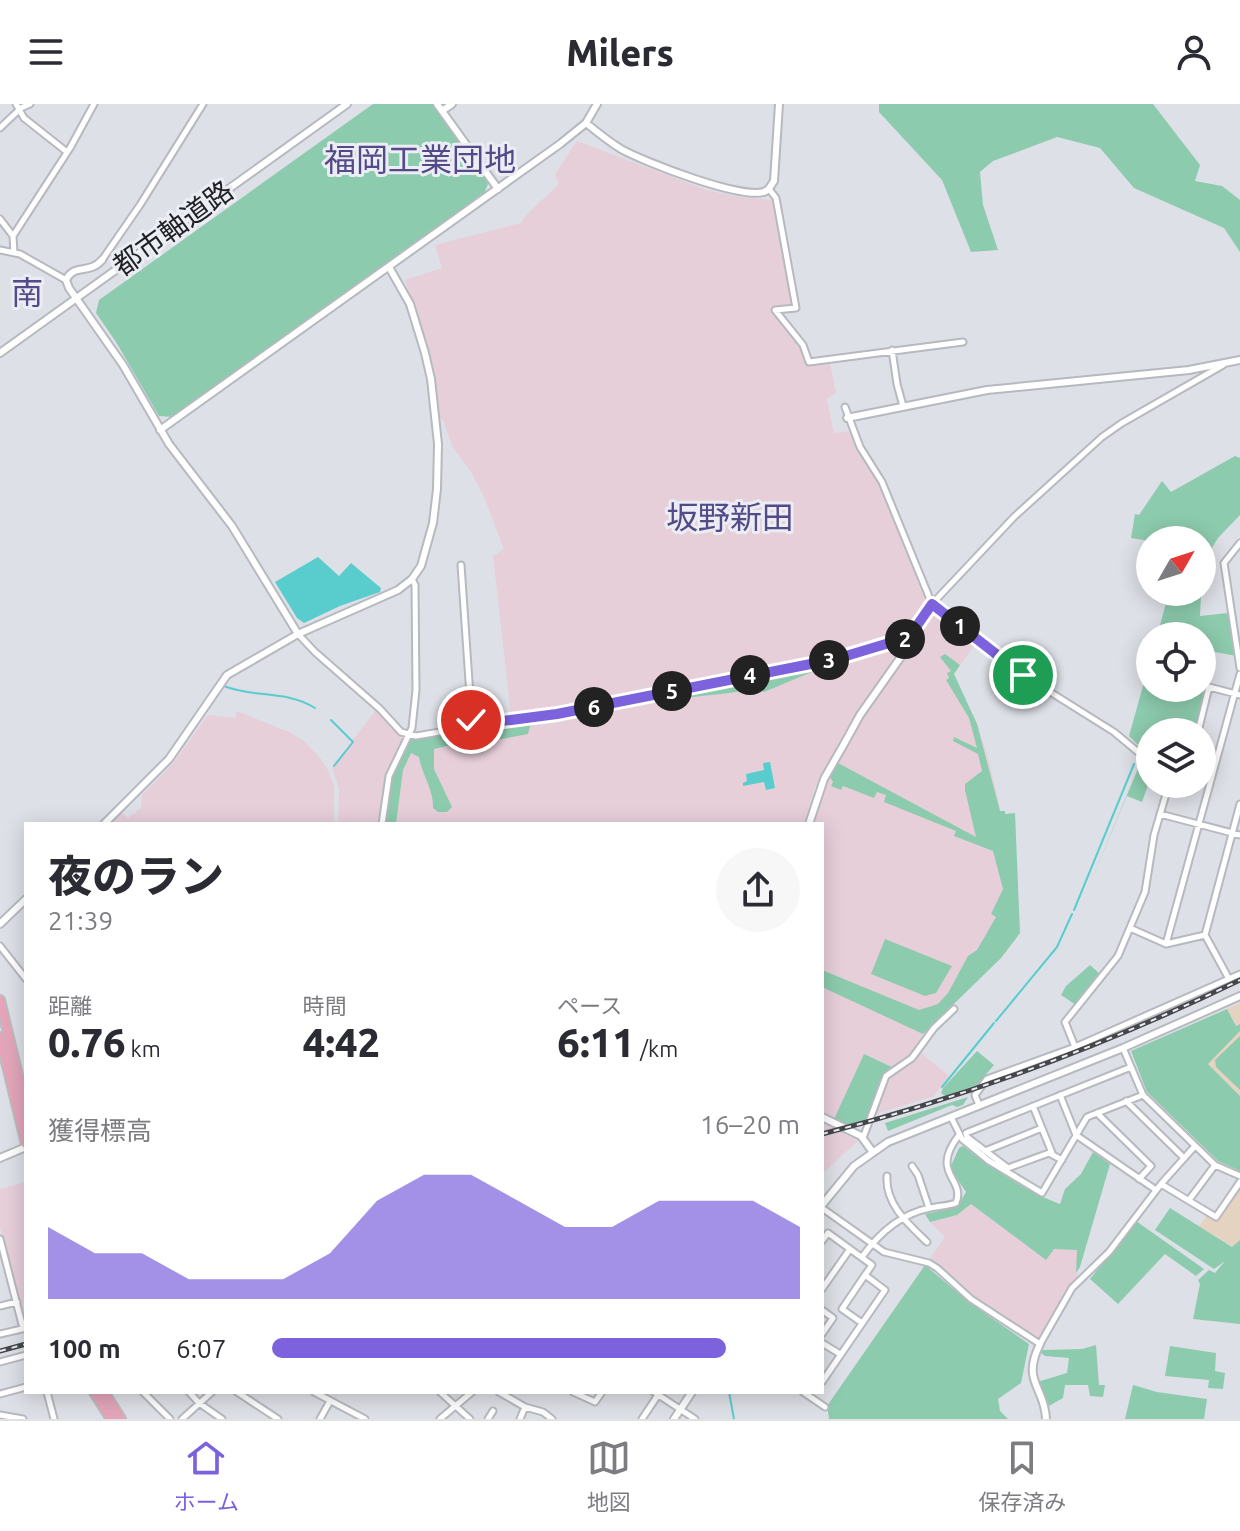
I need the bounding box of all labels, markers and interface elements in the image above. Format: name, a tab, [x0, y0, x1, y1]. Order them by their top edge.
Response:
icon: menu	[24, 30, 68, 74]
icon: person	[1172, 30, 1216, 74]
text: Milers	[566, 32, 674, 73]
district label: 福岡工業団地	[324, 141, 516, 177]
street label: 都市軸道路	[107, 174, 238, 281]
district label: 南	[11, 274, 43, 310]
district label: 坂野新田	[666, 499, 794, 535]
north arrow	[1136, 526, 1216, 606]
map controls	[1136, 526, 1216, 798]
pin: 1	[940, 606, 980, 646]
text: 1	[954, 613, 966, 638]
pin: 2	[885, 619, 925, 659]
button: locate	[1136, 622, 1216, 702]
text: 2	[899, 626, 911, 651]
pin: 3	[809, 640, 849, 680]
pin	[989, 641, 1057, 709]
text: 3	[823, 647, 835, 672]
icon: arrive	[1001, 653, 1045, 697]
pin: 4	[730, 655, 770, 695]
text: 4	[744, 662, 756, 687]
pin: 5	[652, 671, 692, 711]
text: 5	[666, 678, 678, 703]
pin	[437, 686, 505, 754]
pin: 6	[574, 687, 614, 727]
text: 6	[588, 694, 600, 719]
icon: check	[449, 698, 493, 742]
button: layers	[1136, 718, 1216, 798]
button: share	[716, 848, 800, 932]
text: 夜のラン	[48, 851, 224, 900]
text: 21:39	[48, 906, 113, 935]
text: 距離	[48, 993, 92, 1018]
text: 時間	[303, 993, 347, 1018]
text: ペース	[557, 993, 622, 1018]
text: 0.76	[48, 1020, 126, 1065]
text: 4:42	[303, 1020, 380, 1065]
text: 6:11	[557, 1020, 635, 1065]
text: km	[126, 1036, 161, 1061]
text: /km	[635, 1036, 678, 1061]
text: 16–20 m	[700, 1110, 800, 1139]
text: 獲得標高	[48, 1116, 152, 1145]
text: 100 m	[48, 1334, 121, 1363]
text: 6:07	[176, 1334, 226, 1363]
tab: ホーム	[174, 1436, 239, 1516]
tab: 地図	[587, 1436, 631, 1516]
tab: 保存済み	[978, 1436, 1066, 1516]

